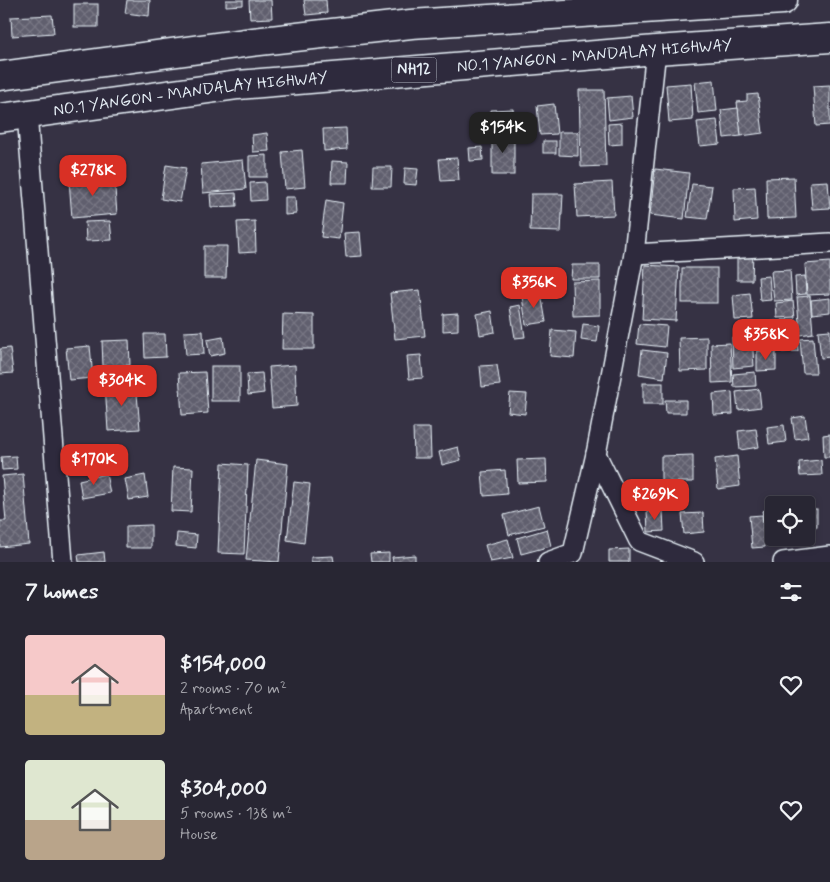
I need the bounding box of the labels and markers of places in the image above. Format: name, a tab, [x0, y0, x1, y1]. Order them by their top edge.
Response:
pin: $154K	[468, 112, 538, 154]
pin: $278K	[58, 154, 128, 197]
pin: $356K	[499, 266, 569, 309]
pin: $358K	[731, 318, 801, 361]
pin: $304K	[87, 364, 157, 407]
pin: $170K	[59, 444, 129, 486]
pin: $269K	[620, 478, 690, 521]

